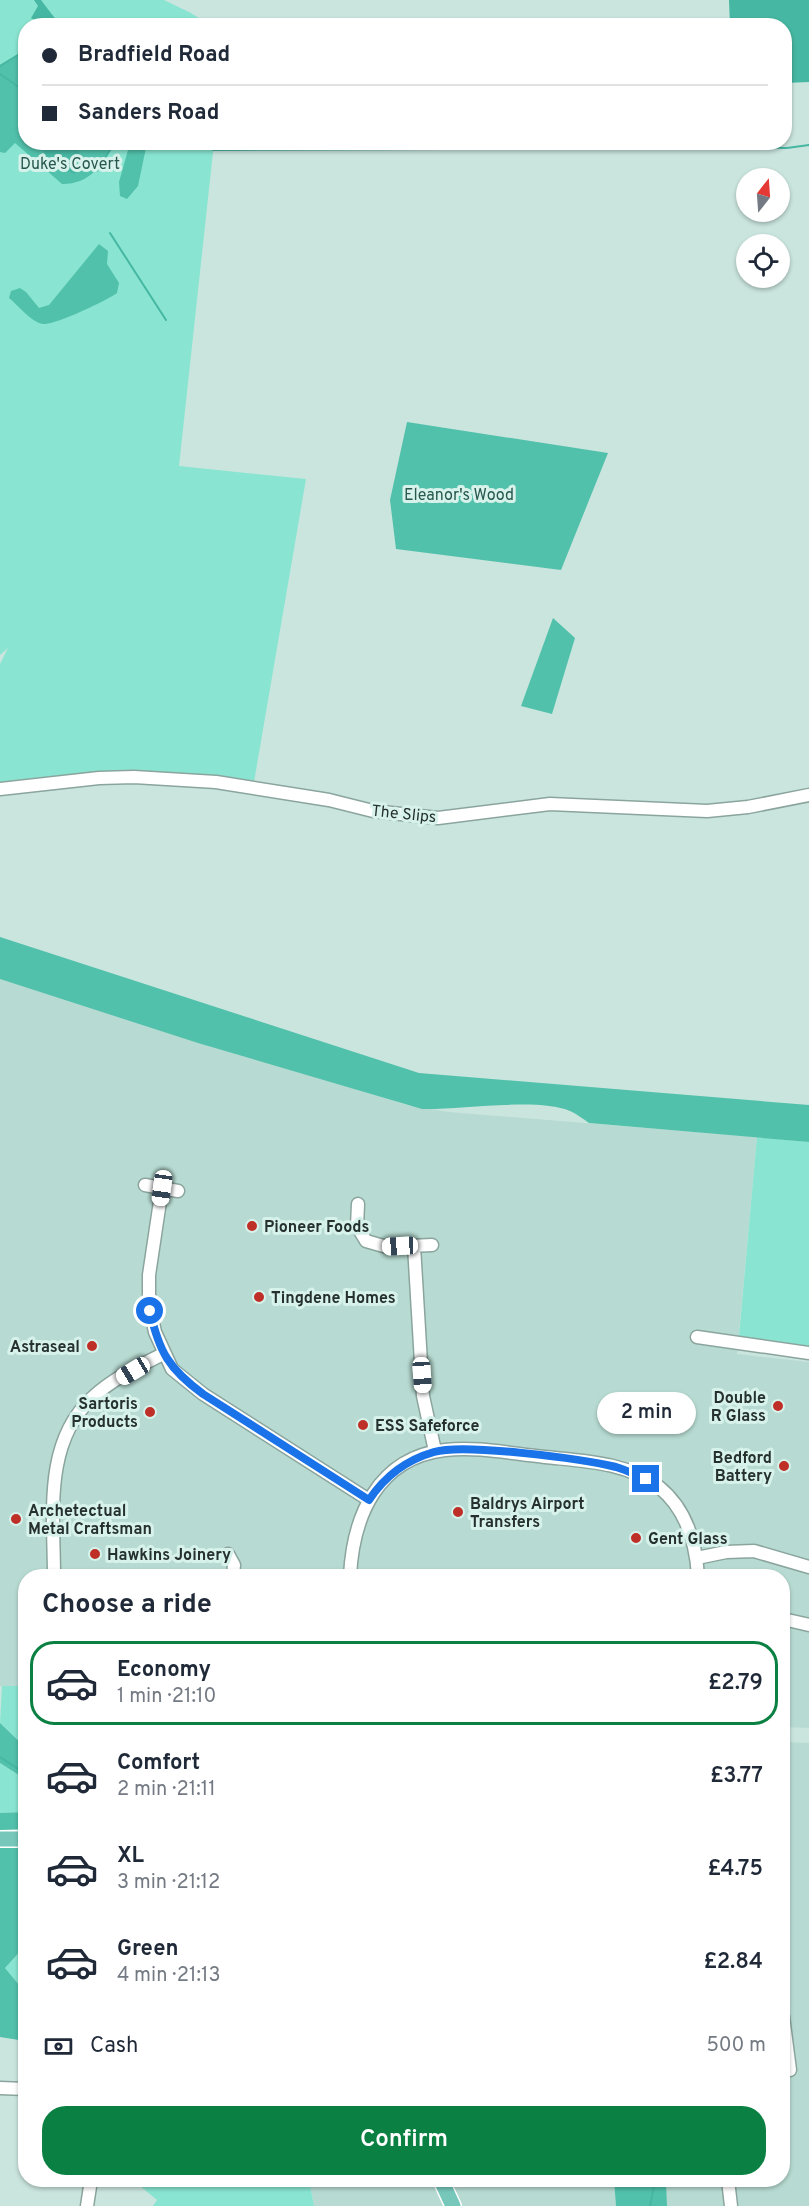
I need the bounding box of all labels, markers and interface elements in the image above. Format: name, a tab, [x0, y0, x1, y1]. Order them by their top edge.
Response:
text: Bradfield Road	[78, 42, 230, 69]
text: Sanders Road	[78, 100, 219, 127]
park label: Duke's Covert	[20, 155, 120, 175]
north arrow	[736, 168, 790, 222]
map controls	[736, 168, 790, 288]
button: locate	[736, 234, 790, 288]
park label: Eleanor's Wood	[404, 486, 514, 506]
street label: The Slips	[370, 802, 437, 828]
car	[151, 1169, 173, 1207]
place label: Pioneer Foods	[264, 1218, 370, 1238]
marker: Pioneer Foods	[245, 1219, 259, 1233]
car	[382, 1236, 418, 1256]
place label: Tingdene Homes	[271, 1289, 396, 1309]
marker: Tingdene Homes	[252, 1290, 266, 1304]
route start	[136, 1297, 163, 1324]
place label: Astraseal	[10, 1338, 80, 1358]
marker: Astraseal	[85, 1339, 99, 1353]
car	[113, 1354, 153, 1388]
car	[412, 1356, 432, 1394]
place label: Double R Glass	[711, 1389, 766, 1427]
callout: 2 min	[596, 1392, 696, 1434]
place label: Sartoris Products	[71, 1395, 138, 1433]
marker: Double R Glass	[771, 1399, 785, 1413]
text: 2 min	[621, 1400, 672, 1426]
marker: Sartoris Products	[143, 1405, 157, 1419]
place label: ESS Safeforce	[375, 1417, 480, 1437]
marker: ESS Safeforce	[356, 1418, 370, 1432]
place label: Bedford Battery	[713, 1449, 772, 1487]
marker: Bedford Battery	[777, 1459, 791, 1473]
route end	[632, 1465, 659, 1492]
place label: Baldrys Airport Transfers	[470, 1495, 585, 1533]
place label: Archetectual Metal Craftsman	[28, 1502, 152, 1540]
marker: Baldrys Airport Transfers	[451, 1505, 465, 1519]
marker: Archetectual Metal Craftsman	[9, 1512, 23, 1526]
place label: Gent Glass	[648, 1530, 728, 1550]
marker: Gent Glass	[629, 1531, 643, 1545]
place label: Hawkins Joinery	[107, 1546, 231, 1566]
marker: Hawkins Joinery	[88, 1547, 102, 1561]
text: Choose a ride	[42, 1588, 212, 1622]
icon: car	[45, 1656, 99, 1710]
text: Economy	[117, 1657, 211, 1684]
text: £2.79	[708, 1670, 763, 1697]
text: 1 min · 21:10	[117, 1684, 216, 1710]
icon: car	[45, 1749, 99, 1803]
text: Comfort	[117, 1750, 200, 1777]
text: £3.77	[710, 1763, 763, 1790]
text: 2 min · 21:11	[117, 1777, 216, 1803]
icon: car	[45, 1842, 99, 1896]
text: XL	[117, 1843, 144, 1870]
text: £4.75	[707, 1856, 763, 1883]
text: 3 min · 21:12	[117, 1870, 220, 1896]
icon: car	[45, 1935, 99, 1989]
text: Green	[117, 1936, 179, 1963]
text: £2.84	[703, 1949, 763, 1976]
text: 4 min · 21:13	[117, 1963, 221, 1989]
icon: cash	[42, 2030, 75, 2063]
text: Cash	[90, 2033, 139, 2060]
text: 500 m	[706, 2033, 766, 2059]
button: Confirm	[42, 2106, 766, 2175]

